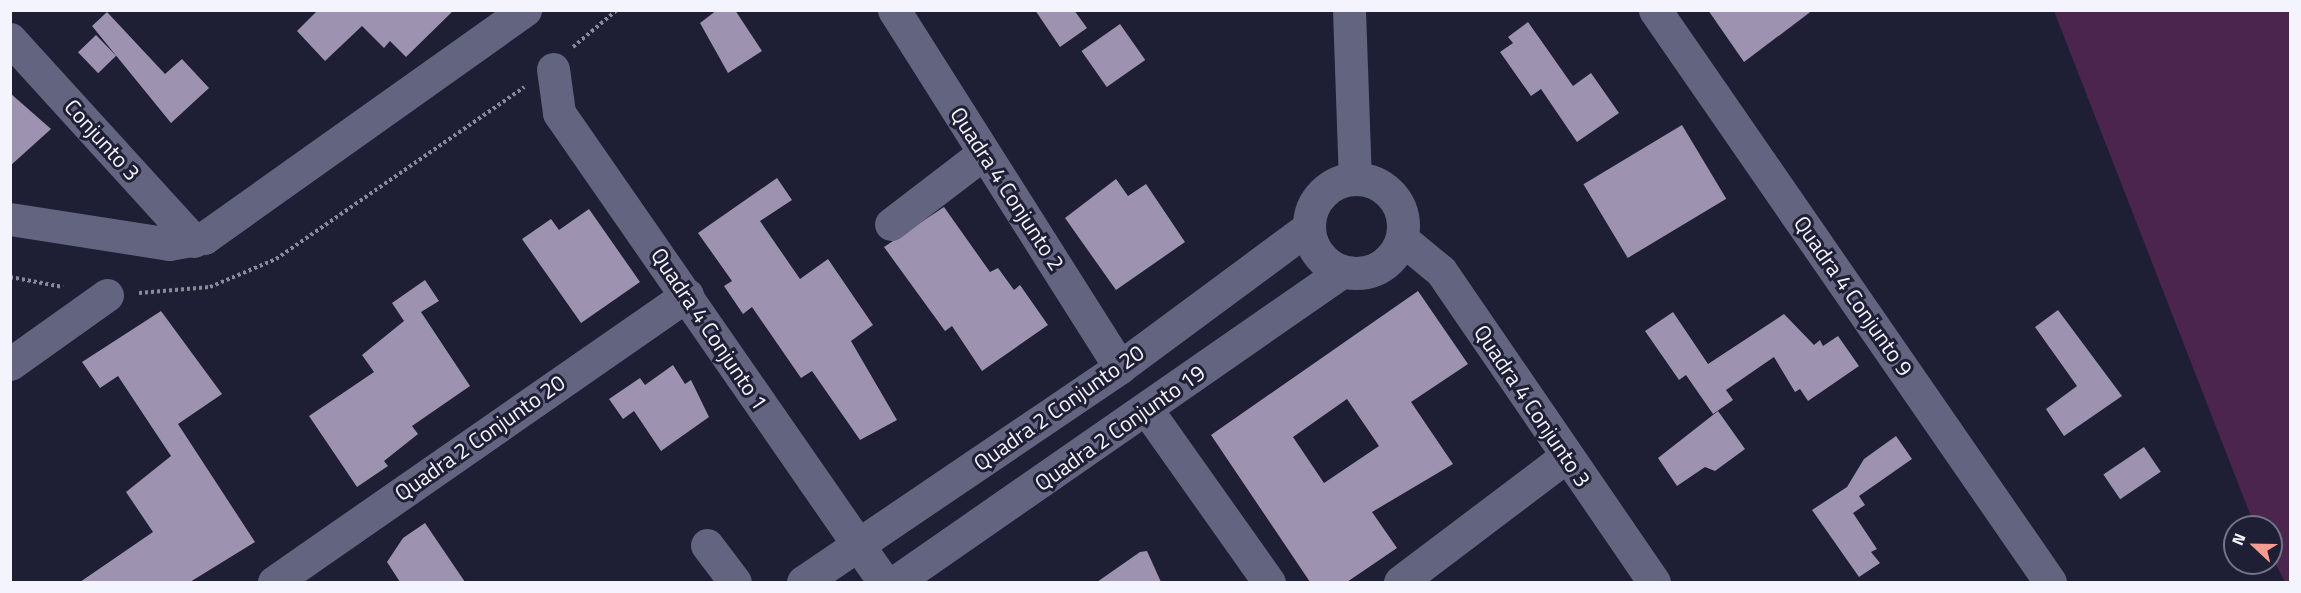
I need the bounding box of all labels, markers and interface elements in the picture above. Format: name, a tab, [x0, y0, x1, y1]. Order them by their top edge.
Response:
street label: Conjunto 3	[59, 94, 145, 186]
street label: Quadra 4 Conjunto 2	[944, 102, 1070, 276]
street label: Quadra 4 Conjunto 9	[1788, 211, 1918, 381]
street label: Quadra 4 Conjunto 1	[645, 243, 773, 415]
street label: Quadra 4 Conjunto 3	[1468, 320, 1596, 492]
street label: Quadra 2 Conjunto 20	[969, 339, 1149, 477]
street label: Quadra 2 Conjunto 19	[1030, 359, 1210, 497]
street label: Quadra 2 Conjunto 20	[390, 369, 570, 507]
north arrow	[2223, 515, 2283, 575]
text: N	[2225, 529, 2251, 549]

